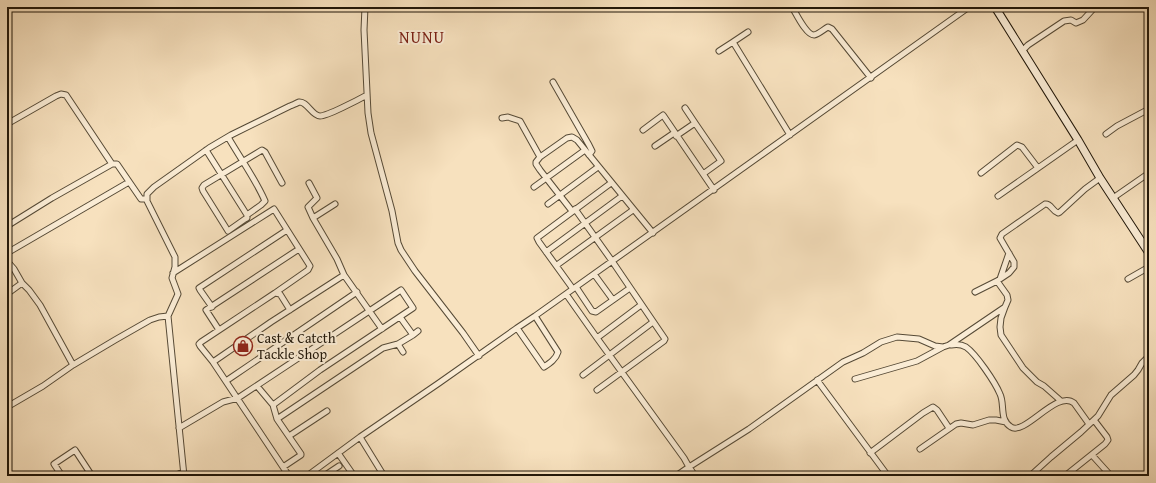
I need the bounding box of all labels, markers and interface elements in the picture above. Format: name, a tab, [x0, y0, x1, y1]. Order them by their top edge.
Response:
district label: NUNU	[399, 25, 445, 49]
place label: Cast & Catcth Tackle Shop	[257, 328, 336, 364]
shop icon: Cast & Catcth Tackle Shop	[232, 335, 254, 357]

